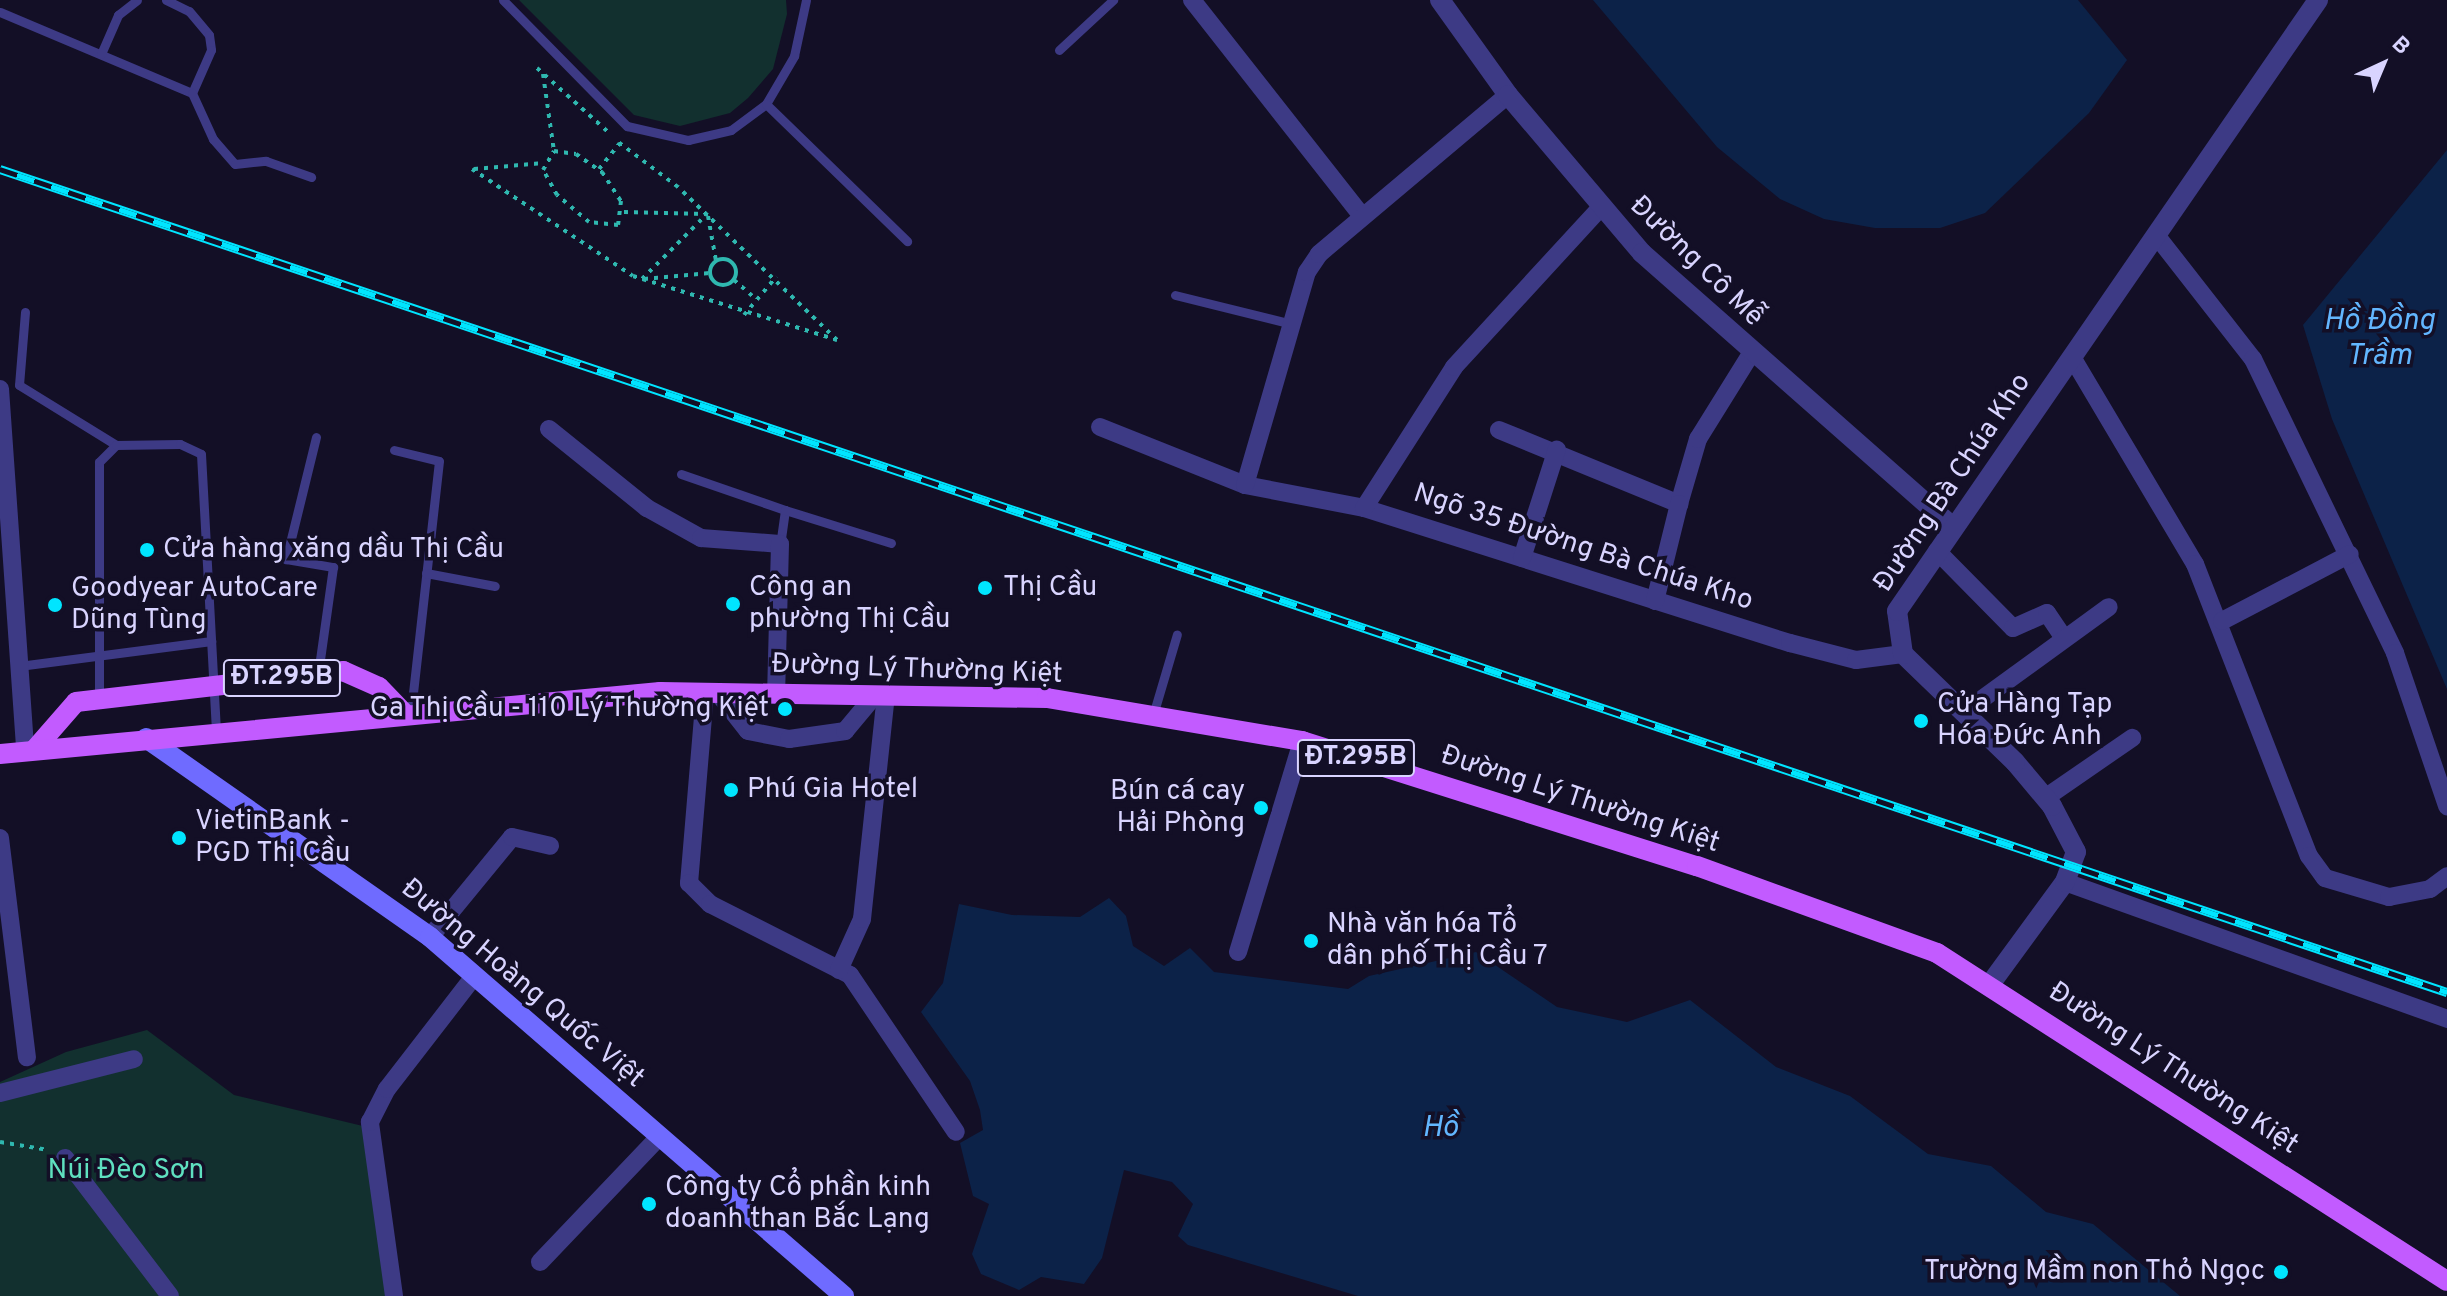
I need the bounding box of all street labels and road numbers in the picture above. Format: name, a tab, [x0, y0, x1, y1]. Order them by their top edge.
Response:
street label: Đường Cô Mễ	[1622, 190, 1770, 334]
street label: Đường Bà Chúa Kho	[1867, 367, 2039, 599]
street label: Ngõ 35 Đường Bà Chúa Kho	[1409, 477, 1757, 619]
street label: Đường Lý Thường Kiệt	[770, 648, 1064, 692]
road number: ĐT.295B	[222, 656, 342, 700]
road number: ĐT.295B	[1296, 736, 1416, 780]
street label: Đường Lý Thường Kiệt	[1436, 739, 1724, 861]
street label: Đường Hoàng Quốc Việt	[393, 872, 651, 1096]
street label: Đường Lý Thường Kiệt	[2041, 975, 2305, 1163]

